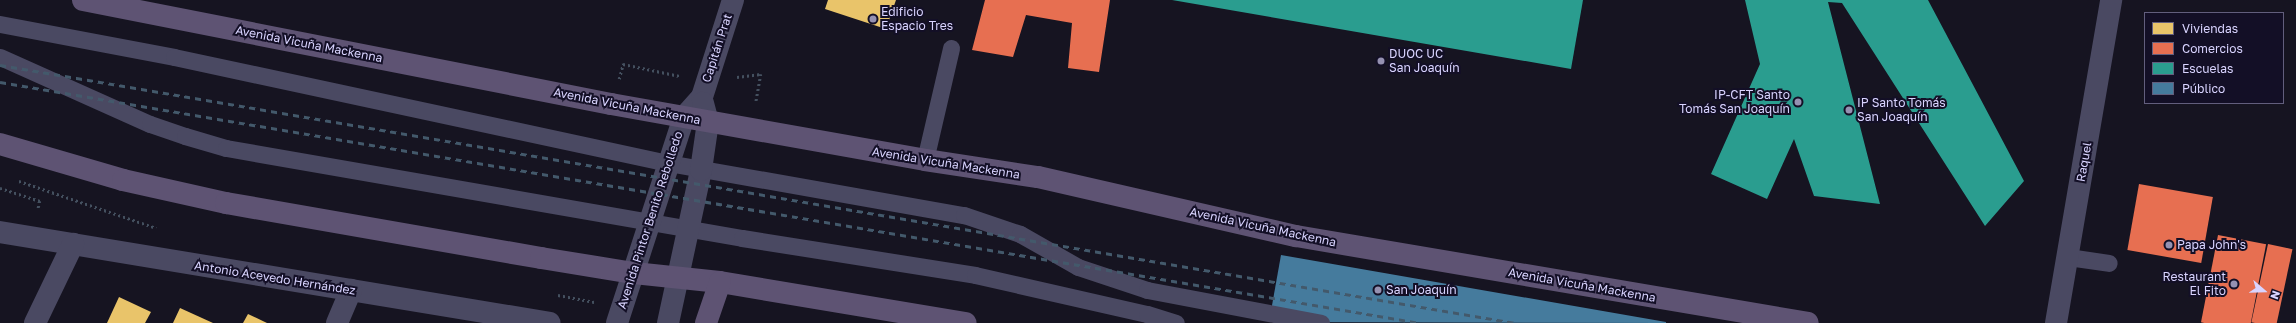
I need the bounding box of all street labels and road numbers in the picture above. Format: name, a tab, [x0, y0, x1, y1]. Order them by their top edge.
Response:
street label: Capitán Prat	[699, 12, 735, 84]
street label: Avenida Vicuña Mackenna	[234, 23, 384, 65]
street label: Avenida Vicuña Mackenna	[552, 85, 702, 127]
street label: Avenida Pintor Benito Rebolledo	[614, 129, 686, 311]
street label: Raquel	[2073, 141, 2095, 183]
street label: Avenida Vicuña Mackenna	[871, 144, 1021, 182]
street label: Avenida Vicuña Mackenna	[1188, 204, 1338, 250]
street label: Antonio Acevedo Hernández	[193, 258, 357, 298]
street label: Avenida Vicuña Mackenna	[1507, 265, 1657, 305]

